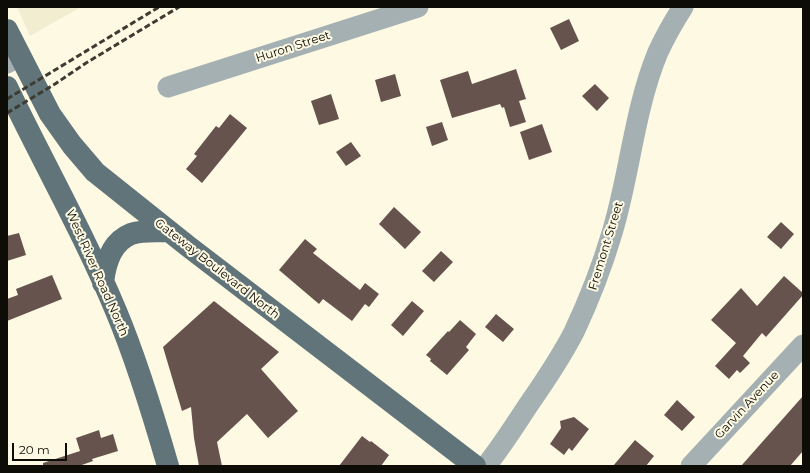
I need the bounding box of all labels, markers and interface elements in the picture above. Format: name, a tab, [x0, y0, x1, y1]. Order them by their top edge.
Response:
street label: Huron Street	[254, 28, 332, 66]
street label: Fremont Street	[586, 200, 626, 292]
street label: West River Road North	[63, 207, 131, 339]
street label: Gateway Boulevard North	[152, 216, 282, 322]
street label: Garvin Avenue	[712, 368, 782, 442]
scale bar	[14, 435, 69, 461]
text: 20 m	[19, 442, 50, 457]

